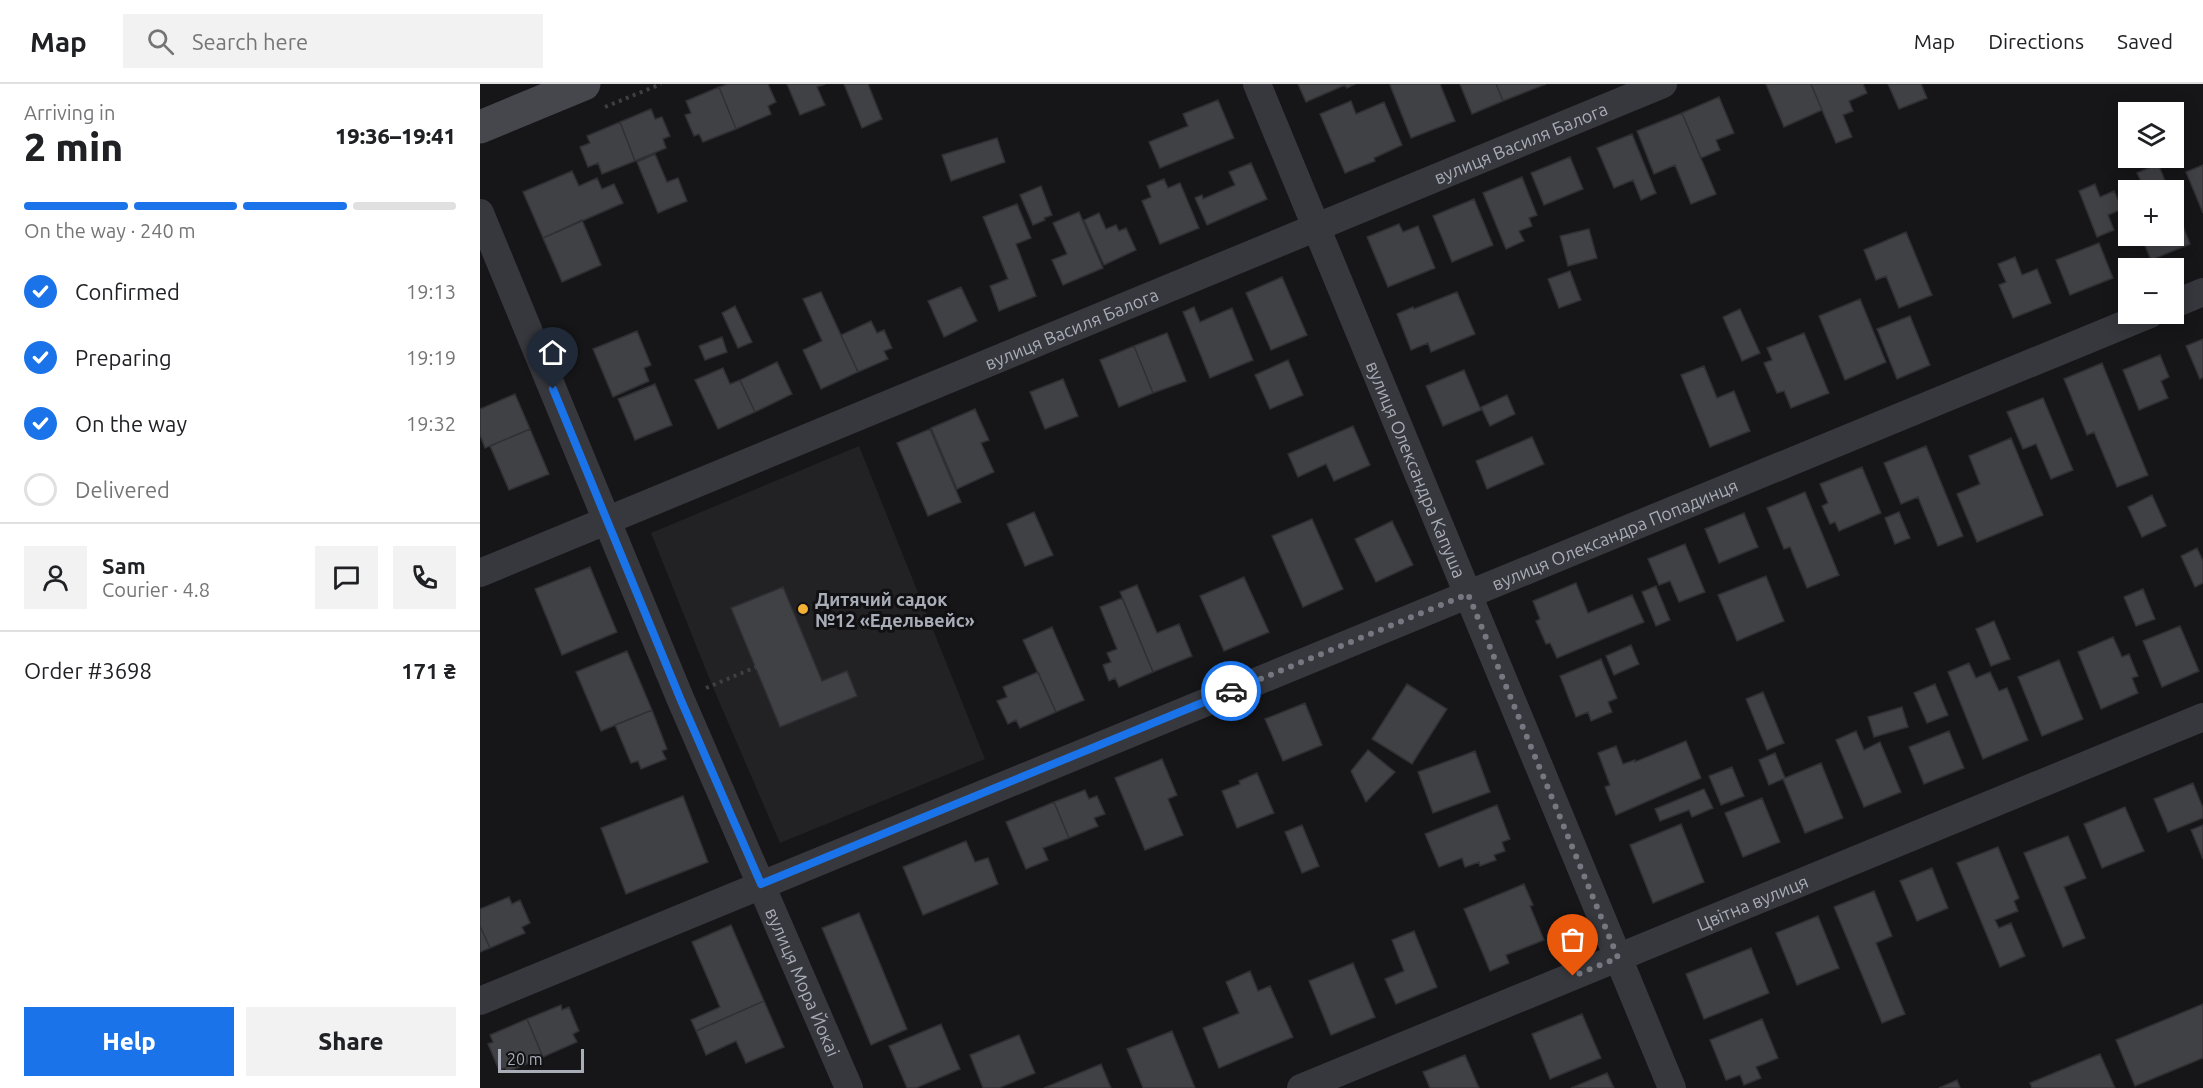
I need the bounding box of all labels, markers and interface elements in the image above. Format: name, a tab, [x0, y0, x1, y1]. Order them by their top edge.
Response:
search box	[123, 14, 543, 68]
icon: search	[144, 25, 177, 58]
text: Map	[30, 26, 87, 57]
text: Search here	[192, 29, 308, 54]
text: Map	[1914, 29, 1955, 53]
text: Directions	[1988, 29, 2084, 53]
text: Saved	[2117, 29, 2173, 53]
street label: вулиця Василя Балога	[1431, 98, 1610, 188]
text: Arriving in	[24, 101, 115, 124]
map controls	[2118, 102, 2184, 324]
button: layers	[2118, 102, 2184, 168]
text: 19:36–19:41	[335, 123, 456, 148]
text: 2 min	[24, 125, 123, 168]
button: +	[2118, 180, 2184, 246]
text: On the way · 240 m	[24, 219, 196, 242]
button: −	[2118, 258, 2184, 324]
icon: check	[24, 275, 57, 308]
text: Confirmed	[75, 279, 180, 304]
text: 19:13	[406, 280, 456, 303]
street label: вулиця Василя Балога	[982, 284, 1161, 373]
pin	[527, 327, 578, 389]
icon: home	[536, 336, 569, 369]
icon: check	[24, 341, 57, 374]
text: Preparing	[75, 345, 172, 370]
text: 19:19	[406, 346, 456, 369]
street label: вулиця Олександра Капуша	[1363, 358, 1470, 581]
icon: check	[24, 407, 57, 440]
text: On the way	[75, 411, 187, 436]
text: 19:32	[406, 412, 456, 435]
street label: вулиця Олександра Попадинця	[1489, 475, 1741, 594]
text: Delivered	[75, 477, 170, 502]
button: person	[24, 546, 87, 609]
button: chat	[315, 546, 378, 609]
button: phone	[393, 546, 456, 609]
text: Sam	[102, 553, 146, 578]
text: Courier · 4.8	[102, 578, 210, 601]
place label: Дитячий садок №12 «Едельвейс»	[815, 589, 975, 630]
marker: Дитячий садок №12 «Едельвейс»	[796, 602, 810, 616]
text: Order #3698	[24, 658, 152, 683]
text: 171 ₴	[401, 658, 456, 683]
courier	[1201, 661, 1261, 721]
icon: car	[1215, 675, 1248, 708]
street label: Цвітна вулиця	[1694, 871, 1811, 934]
street label: вулиця Мора Йокаі	[762, 904, 844, 1059]
pin	[1547, 914, 1598, 976]
icon: bag	[1556, 923, 1589, 956]
button: Help	[24, 1007, 234, 1076]
button: Share	[246, 1007, 456, 1076]
scale bar	[498, 1046, 584, 1074]
text: 20 m	[507, 1050, 543, 1068]

